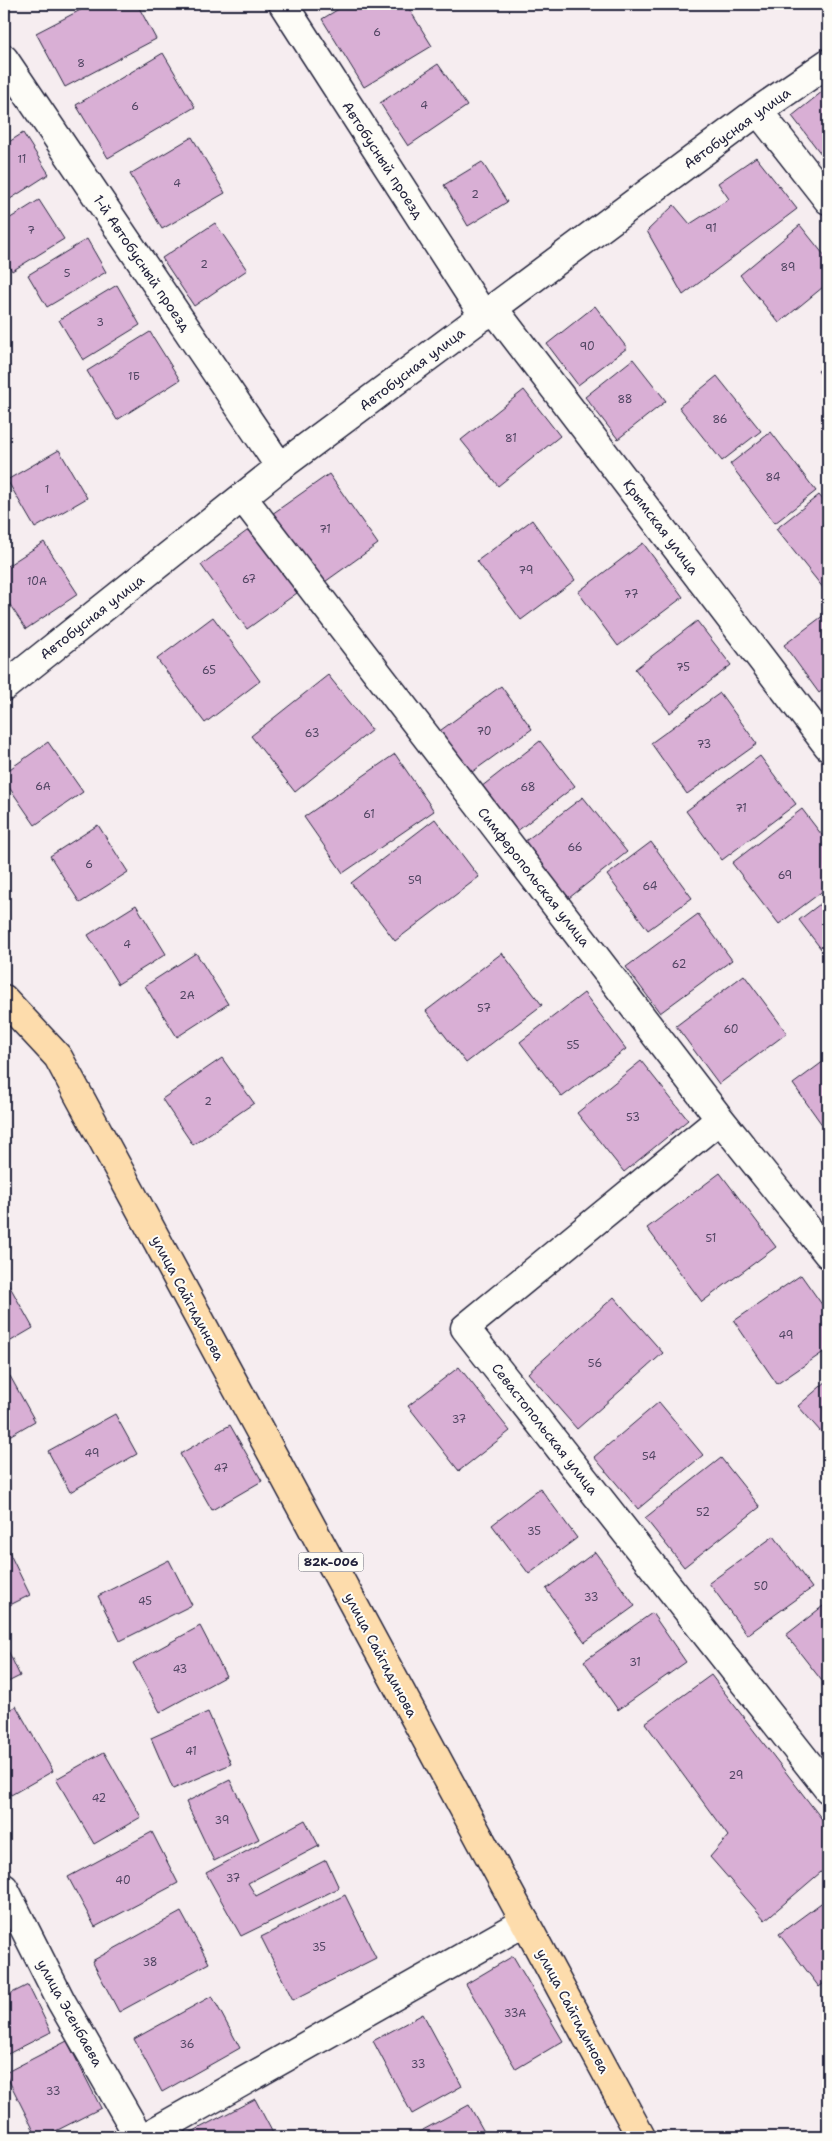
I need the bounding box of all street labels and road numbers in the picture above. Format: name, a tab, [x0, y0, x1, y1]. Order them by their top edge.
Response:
street label: Автобусная улица	[680, 83, 794, 173]
street label: Автобусный проезд	[338, 98, 428, 222]
street label: 1-й Автобусный проезд	[89, 191, 195, 335]
street label: Автобусная улица	[356, 323, 469, 415]
street label: Крымская улица	[619, 476, 703, 579]
street label: Автобусная улица	[36, 570, 148, 663]
street label: Симферопольская улица	[474, 804, 594, 951]
street label: улица Сайгидинова	[147, 1232, 229, 1364]
street label: Севастопольская улица	[488, 1359, 602, 1499]
road number: 82К-006	[298, 1552, 364, 1571]
street label: улица Сайгидинова	[340, 1589, 422, 1721]
street label: улица Сайгидинова	[532, 1945, 614, 2077]
street label: улица Эсенбаева	[33, 1956, 107, 2070]

